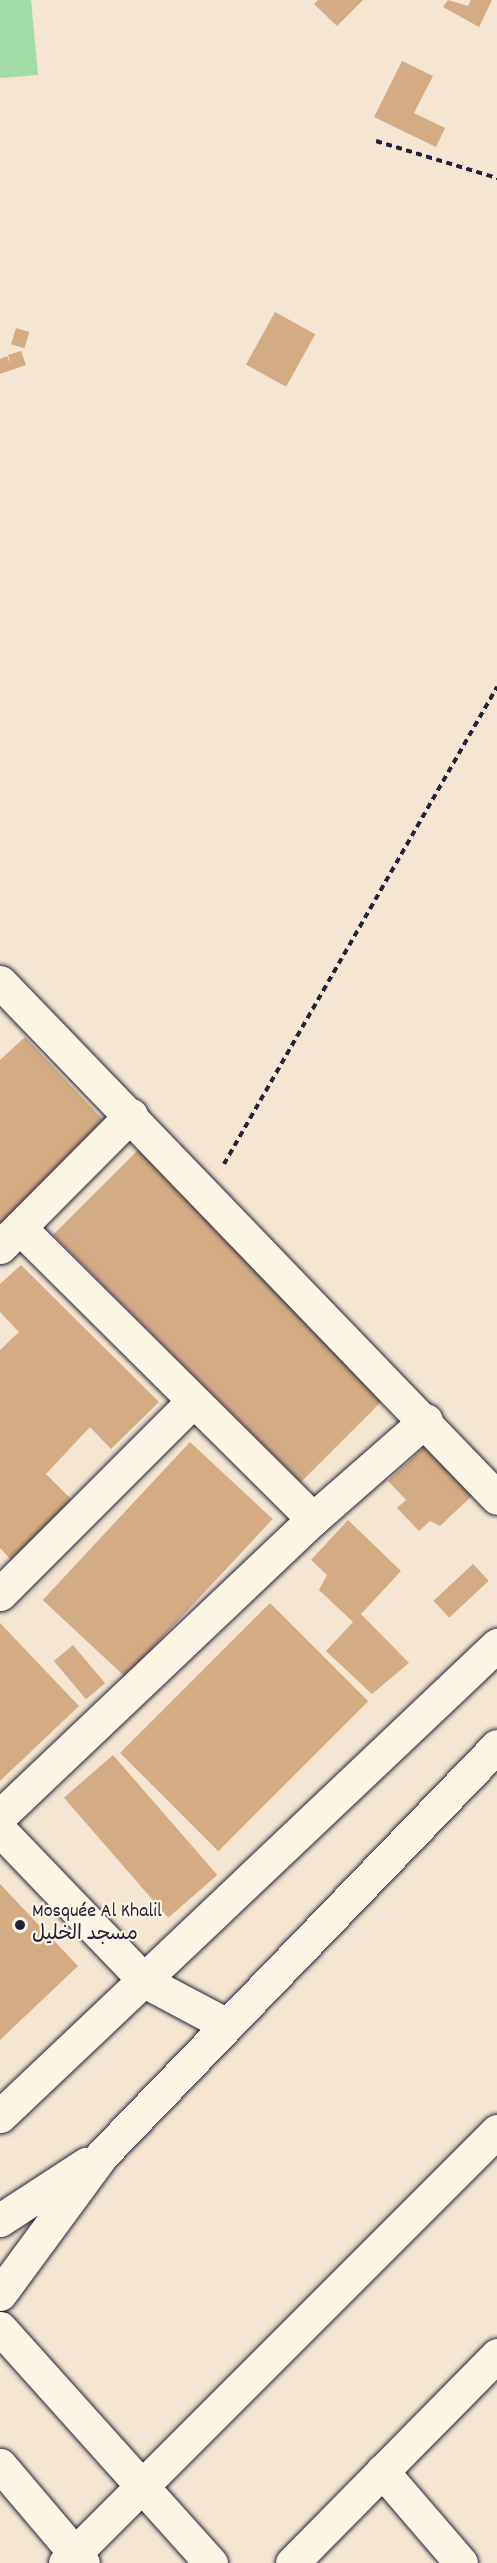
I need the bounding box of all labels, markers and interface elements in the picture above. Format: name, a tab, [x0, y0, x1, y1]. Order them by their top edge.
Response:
place label: Mosquée Al Khalil مسجد الخليل	[32, 1901, 162, 1948]
marker: Mosquée Al Khalil مسجد الخليل	[13, 1918, 27, 1932]

